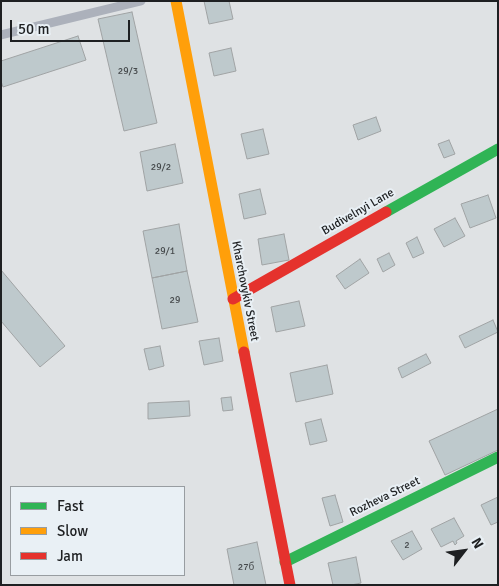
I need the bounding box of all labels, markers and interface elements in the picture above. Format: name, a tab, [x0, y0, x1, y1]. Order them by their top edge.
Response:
scale bar	[12, 10, 132, 42]
text: 50 m	[18, 20, 49, 38]
house number: 29/3	[118, 65, 138, 77]
house number: 29/2	[151, 161, 171, 173]
street label: Budivelnyi Lane	[319, 186, 397, 238]
street label: Kharchovykiv Street	[228, 240, 262, 342]
house number: 29/1	[155, 245, 175, 257]
house number: 29	[170, 294, 180, 306]
street label: Rozheva Street	[348, 474, 422, 520]
legend	[10, 486, 185, 576]
text: Fast	[57, 497, 84, 515]
text: Slow	[57, 522, 88, 540]
north arrow	[439, 526, 489, 576]
text: N	[468, 535, 487, 552]
house number: 2	[404, 539, 410, 551]
text: Jam	[57, 547, 83, 565]
house number: 27б	[238, 561, 254, 573]

